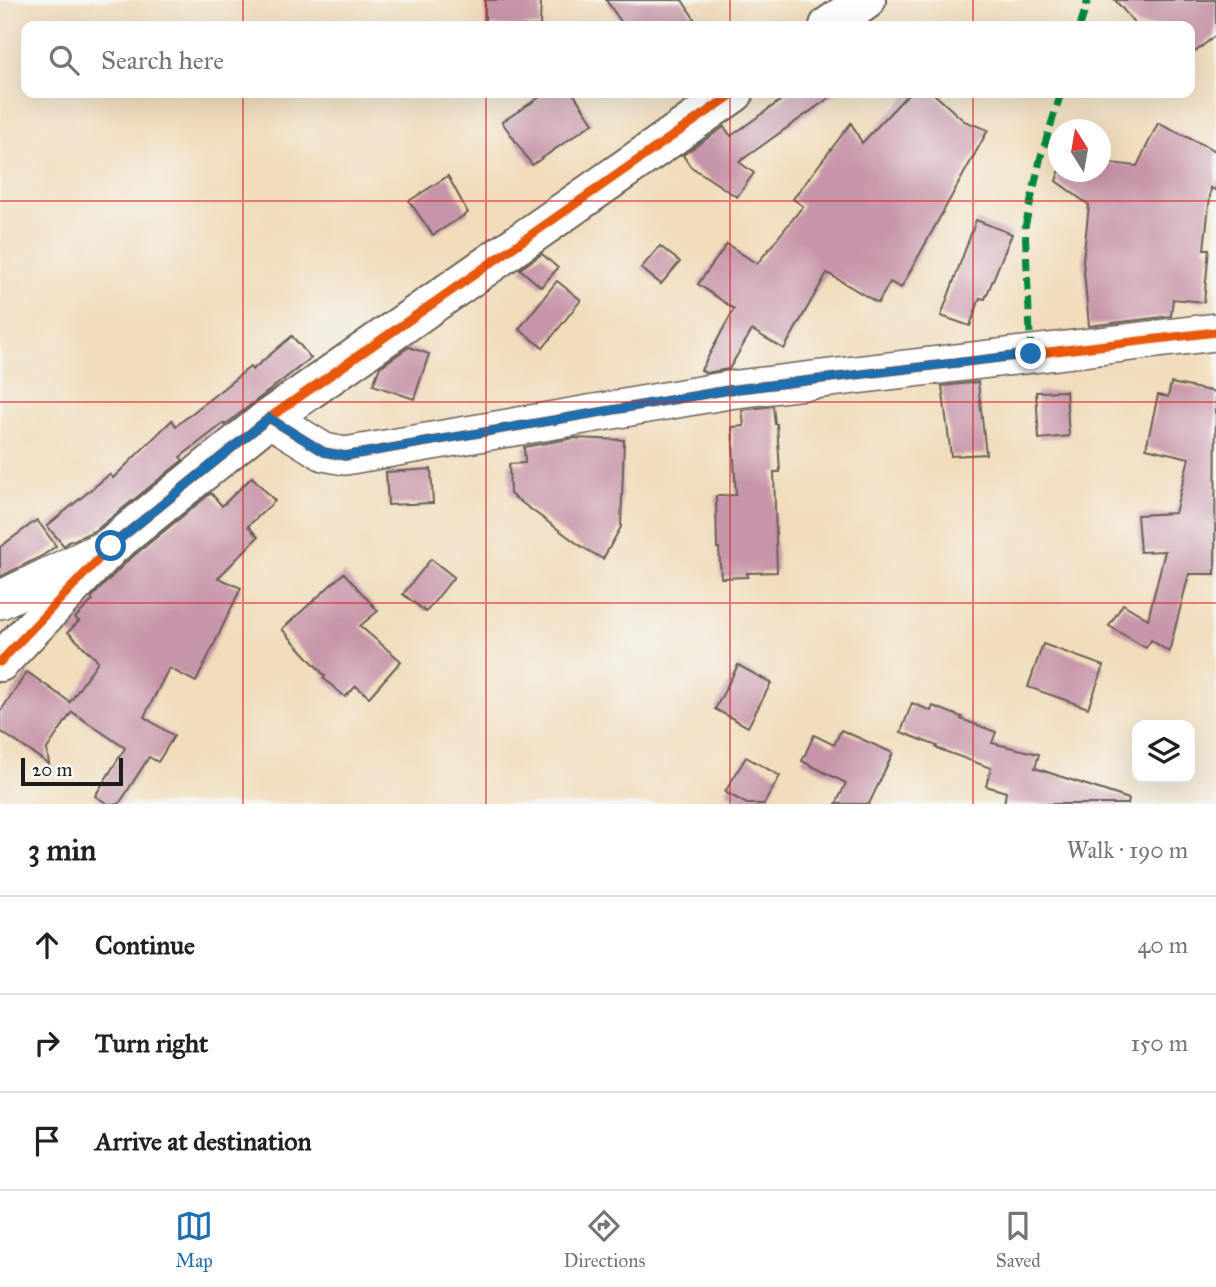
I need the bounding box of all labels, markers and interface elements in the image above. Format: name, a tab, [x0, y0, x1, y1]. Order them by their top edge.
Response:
search box	[21, 21, 1195, 98]
icon: search	[45, 41, 83, 79]
text: Search here	[101, 44, 224, 76]
north arrow	[1048, 119, 1111, 182]
route end	[1015, 338, 1046, 369]
route start	[95, 530, 126, 561]
map controls	[1132, 720, 1195, 783]
button: layers	[1132, 720, 1195, 783]
scale bar	[21, 755, 122, 787]
text: 20 m	[32, 758, 73, 781]
text: 3 min	[28, 832, 96, 868]
text: Walk · 190 m	[1067, 836, 1188, 864]
icon: ahead	[28, 926, 66, 964]
text: Continue	[95, 929, 195, 961]
text: 40 m	[1138, 931, 1188, 959]
icon: right	[28, 1024, 66, 1062]
text: Turn right	[95, 1027, 208, 1059]
text: 150 m	[1131, 1029, 1188, 1057]
icon: arrive	[28, 1122, 66, 1160]
text: Arrive at destination	[95, 1125, 312, 1157]
tab: Map	[175, 1207, 213, 1272]
tab: Directions	[563, 1207, 645, 1272]
tab: Saved	[996, 1207, 1041, 1272]

